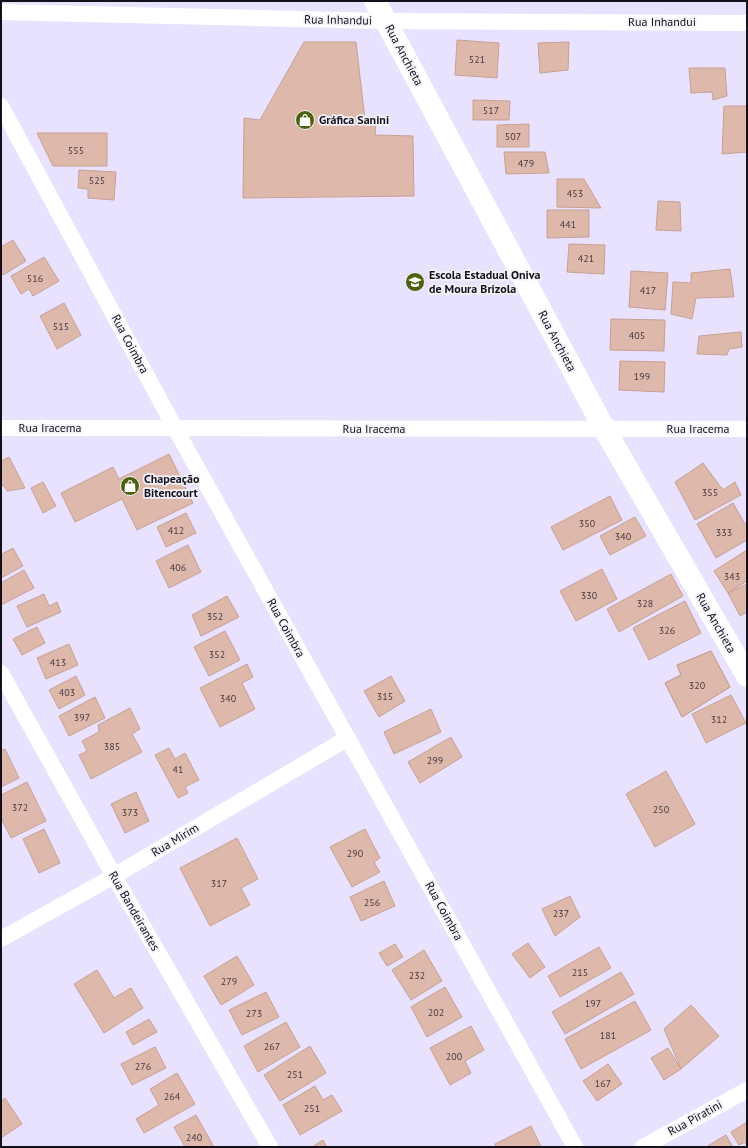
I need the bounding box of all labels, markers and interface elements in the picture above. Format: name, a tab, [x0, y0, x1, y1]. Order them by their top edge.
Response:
street label: Rua Inhandui	[304, 11, 372, 28]
street label: Rua Inhandui	[628, 14, 696, 29]
street label: Rua Anchieta	[382, 22, 427, 88]
house number: 521	[469, 53, 485, 66]
house number: 517	[483, 104, 499, 117]
shop icon: Gráfica Sanini	[294, 109, 316, 131]
place label: Gráfica Sanini	[319, 112, 389, 127]
house number: 507	[505, 130, 521, 143]
house number: 555	[68, 144, 84, 157]
house number: 479	[518, 157, 534, 170]
house number: 525	[89, 174, 105, 187]
house number: 453	[567, 187, 583, 200]
house number: 441	[560, 218, 576, 231]
house number: 421	[578, 252, 594, 265]
place label: Escola Estadual Oniva de Moura Brizola	[429, 267, 541, 296]
school or university icon: Escola Estadual Oniva de Moura Brizola	[404, 271, 426, 293]
house number: 516	[27, 272, 43, 285]
house number: 417	[640, 284, 656, 297]
street label: Rua Anchieta	[535, 308, 580, 374]
street label: Rua Coimbra	[109, 312, 152, 376]
house number: 515	[53, 320, 69, 333]
house number: 405	[629, 329, 645, 342]
house number: 199	[634, 370, 650, 383]
street label: Rua Iracema	[18, 420, 82, 435]
street label: Rua Iracema	[342, 421, 406, 436]
street label: Rua Iracema	[666, 421, 730, 436]
place label: Chapeação Bitencourt	[144, 471, 200, 500]
shop icon: Chapeação Bitencourt	[119, 475, 141, 497]
house number: 355	[702, 486, 718, 499]
house number: 350	[579, 517, 596, 530]
house number: 412	[168, 524, 184, 537]
house number: 333	[716, 526, 732, 539]
house number: 340	[615, 530, 632, 543]
house number: 406	[170, 561, 186, 574]
house number: 343	[724, 570, 740, 583]
house number: 330	[581, 589, 598, 602]
street label: Rua Anchieta	[693, 590, 740, 656]
street label: Rua Coimbra	[264, 596, 309, 660]
house number: 328	[637, 597, 653, 610]
house number: 352	[207, 610, 223, 623]
house number: 326	[659, 624, 675, 637]
house number: 352	[209, 648, 225, 661]
house number: 413	[50, 656, 66, 669]
house number: 320	[689, 679, 706, 692]
house number: 403	[59, 686, 75, 699]
house number: 315	[377, 690, 393, 703]
house number: 340	[220, 692, 237, 705]
house number: 397	[74, 711, 90, 724]
house number: 312	[711, 713, 727, 726]
house number: 385	[104, 740, 120, 753]
house number: 299	[427, 754, 443, 767]
house number: 41	[173, 763, 183, 776]
house number: 372	[12, 801, 28, 814]
house number: 250	[653, 803, 670, 816]
house number: 373	[122, 806, 138, 819]
street label: Rua Mirim	[148, 820, 201, 859]
house number: 290	[347, 847, 364, 860]
street label: Rua Bandeirantes	[106, 868, 163, 953]
house number: 317	[211, 877, 227, 890]
street label: Rua Coimbra	[422, 879, 467, 943]
house number: 256	[364, 896, 380, 909]
house number: 237	[553, 907, 569, 920]
house number: 215	[572, 966, 588, 979]
house number: 232	[409, 969, 425, 982]
house number: 279	[221, 975, 237, 988]
house number: 197	[585, 997, 601, 1010]
house number: 202	[428, 1006, 444, 1019]
house number: 273	[246, 1007, 262, 1020]
house number: 181	[600, 1029, 616, 1042]
house number: 267	[264, 1040, 280, 1053]
house number: 200	[446, 1050, 463, 1063]
house number: 276	[135, 1060, 151, 1073]
house number: 251	[287, 1068, 303, 1081]
house number: 167	[595, 1077, 611, 1090]
house number: 264	[164, 1090, 181, 1103]
street label: Rua Piratini	[665, 1097, 724, 1139]
house number: 251	[304, 1102, 320, 1115]
house number: 240	[186, 1131, 203, 1144]

